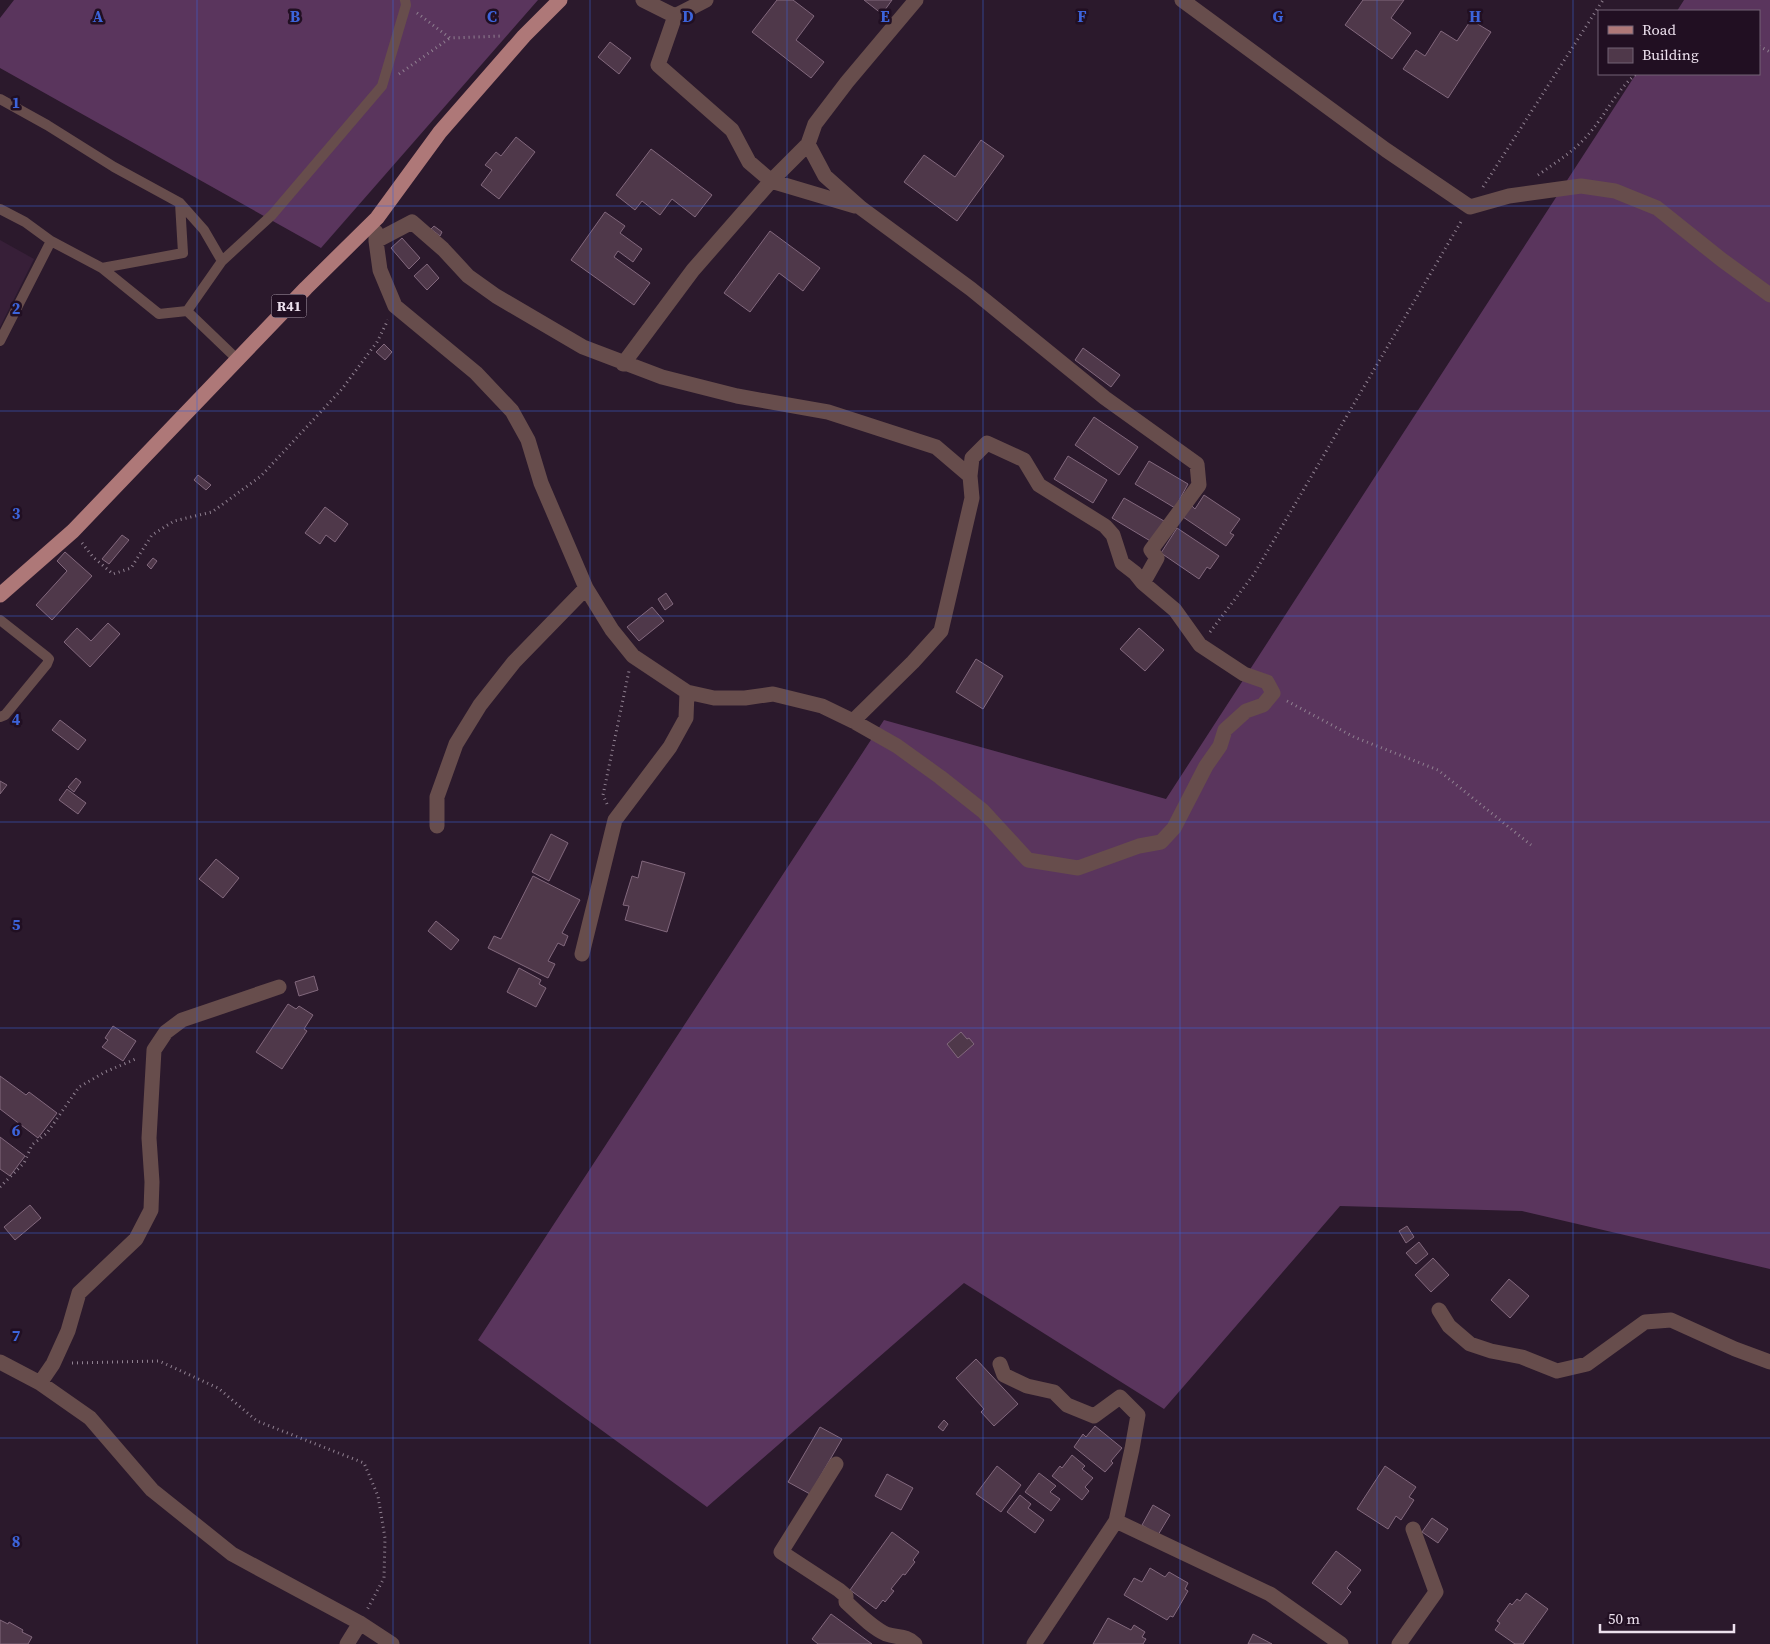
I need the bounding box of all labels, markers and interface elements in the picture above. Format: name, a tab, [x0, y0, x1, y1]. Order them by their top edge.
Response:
text: A	[93, 5, 104, 27]
text: B	[290, 5, 301, 27]
text: C	[487, 5, 497, 27]
text: D	[682, 5, 694, 27]
text: E	[880, 5, 890, 27]
text: F	[1077, 5, 1087, 27]
text: G	[1273, 5, 1284, 27]
text: H	[1469, 5, 1481, 27]
legend	[1598, 10, 1760, 75]
text: Road	[1642, 19, 1676, 40]
text: Building	[1642, 44, 1699, 65]
text: 1	[12, 91, 20, 113]
road number: R41	[272, 294, 306, 318]
text: 2	[12, 297, 21, 319]
text: 3	[12, 502, 21, 524]
text: 4	[12, 708, 21, 730]
text: 5	[12, 913, 21, 935]
text: 6	[12, 1119, 21, 1141]
text: 7	[12, 1324, 21, 1346]
text: 8	[12, 1530, 20, 1552]
scale bar	[1600, 1602, 1734, 1634]
text: 50 m	[1608, 1608, 1640, 1629]

